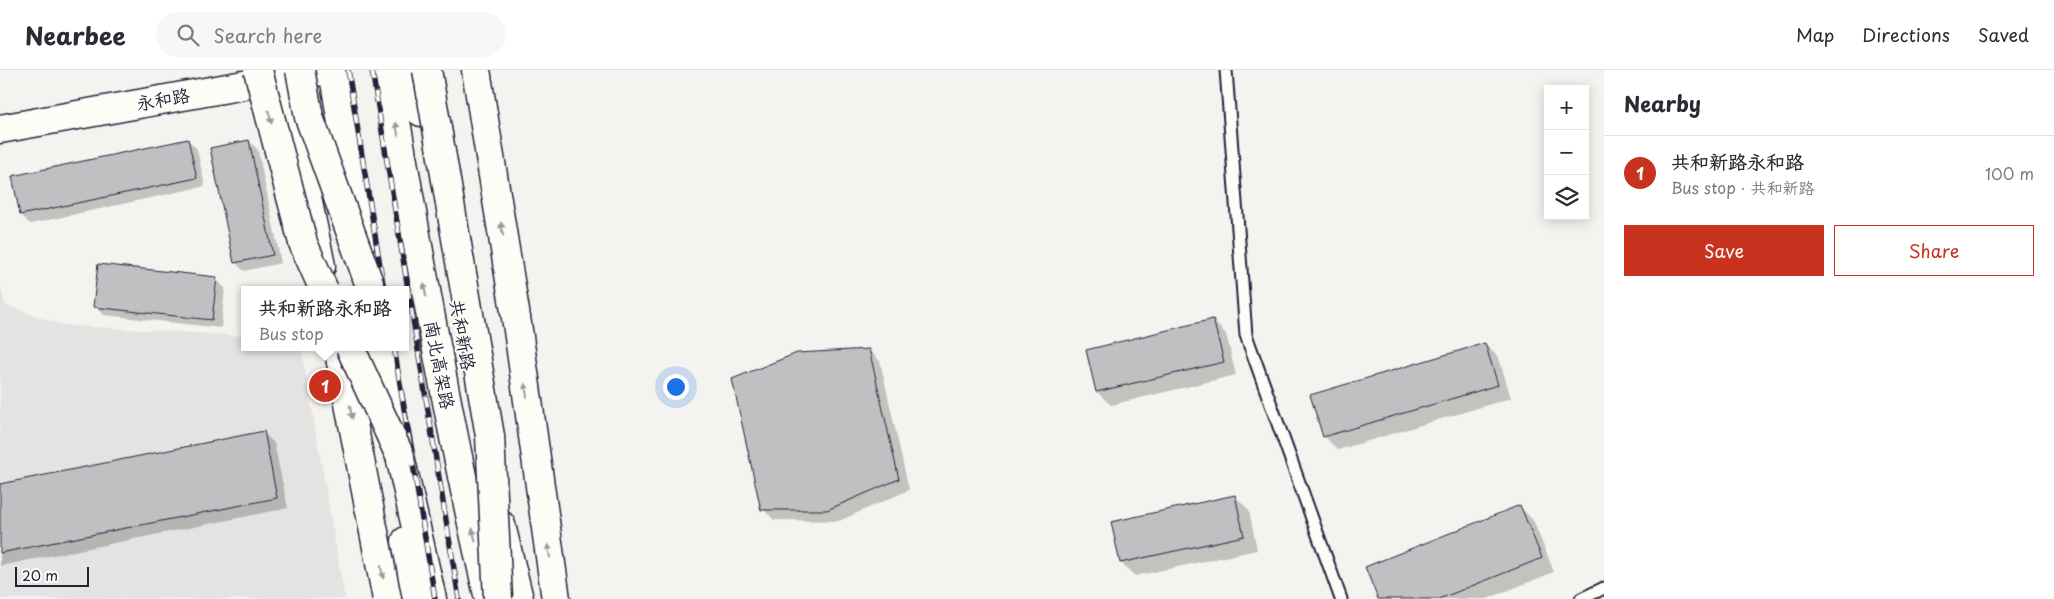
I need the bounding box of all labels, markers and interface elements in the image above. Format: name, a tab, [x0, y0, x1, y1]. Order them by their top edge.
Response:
search box	[156, 12, 506, 57]
text: Nearbee	[25, 17, 126, 53]
icon: search	[174, 21, 202, 49]
text: Search here	[214, 21, 322, 49]
text: Map	[1796, 21, 1834, 48]
text: Directions	[1862, 21, 1950, 48]
text: Saved	[1978, 21, 2029, 48]
street label: 永和路	[134, 81, 192, 117]
map controls	[1544, 85, 1589, 220]
button: +	[1544, 85, 1589, 130]
text: Nearby	[1624, 87, 1701, 119]
one-way arrow	[267, 110, 275, 125]
one-way arrow	[393, 121, 401, 137]
button: −	[1544, 130, 1589, 175]
text: 共和新路永和路	[1671, 147, 1804, 175]
text: 1	[1636, 161, 1644, 185]
text: 100 m	[1985, 161, 2034, 185]
button: layers	[1544, 175, 1589, 220]
text: Bus stop · 共和新路	[1671, 175, 1815, 199]
one-way arrow	[497, 221, 505, 237]
button: Save	[1624, 225, 1824, 276]
button: Share	[1834, 225, 2034, 276]
one-way arrow	[420, 281, 428, 297]
popup	[241, 286, 409, 351]
text: 共和新路永和路	[258, 293, 392, 321]
street label: 共和新路	[444, 297, 483, 373]
street label: 南北高架路	[419, 318, 462, 411]
text: Bus stop	[258, 321, 324, 345]
pin: 1	[309, 367, 341, 405]
your location	[663, 374, 689, 400]
one-way arrow	[522, 382, 530, 398]
one-way arrow	[348, 405, 356, 421]
one-way arrow	[470, 527, 478, 542]
one-way arrow	[545, 542, 553, 558]
scale bar	[15, 564, 89, 587]
one-way arrow	[379, 564, 387, 580]
text: 20 m	[22, 565, 58, 586]

